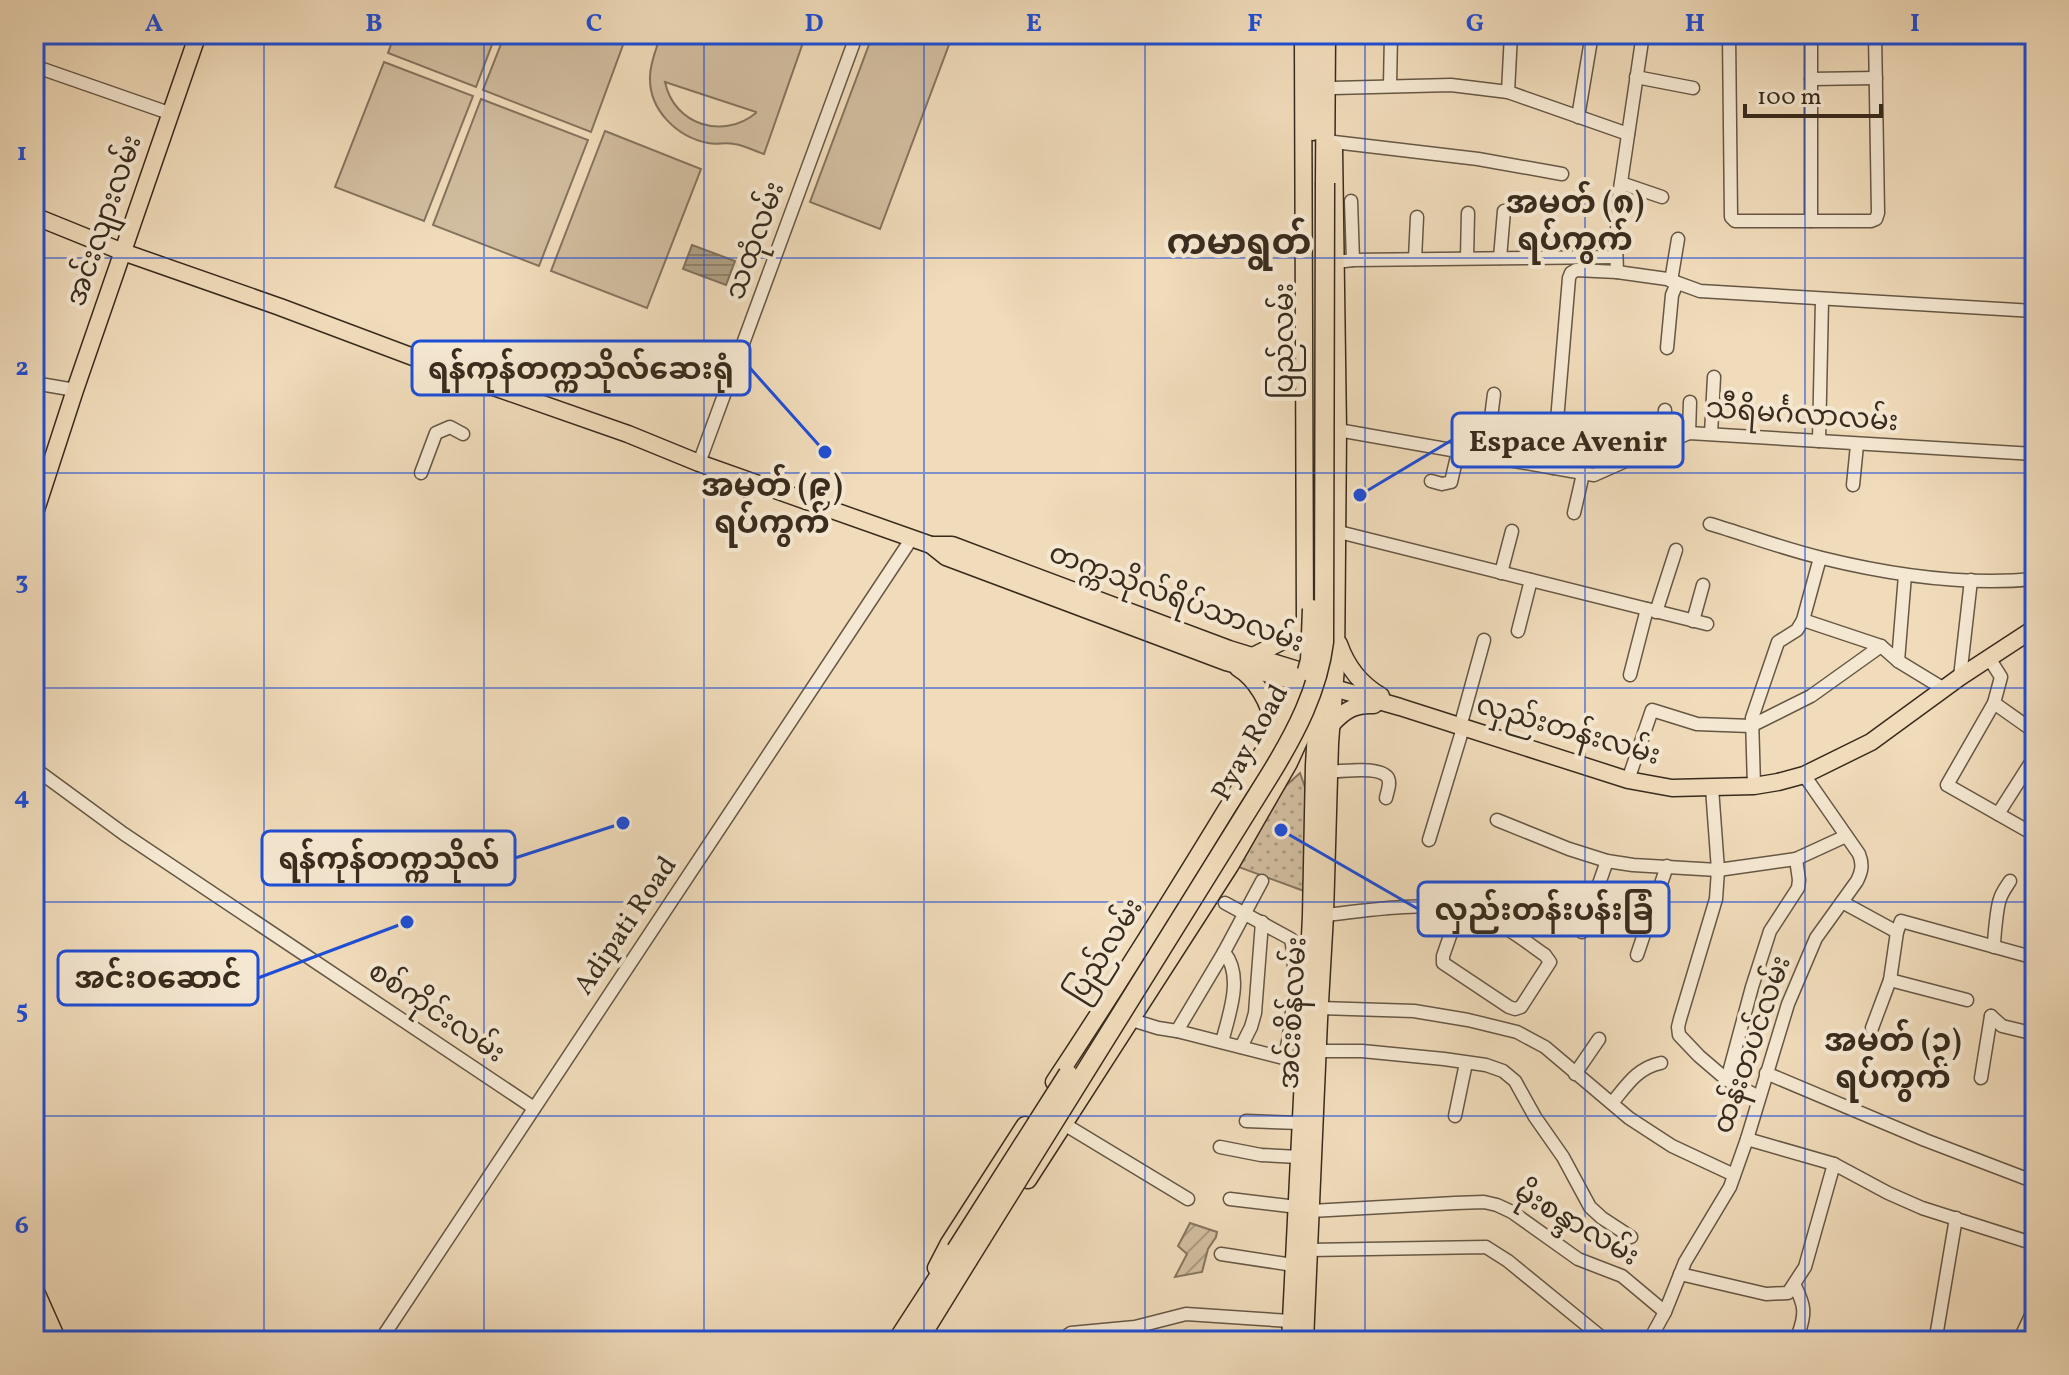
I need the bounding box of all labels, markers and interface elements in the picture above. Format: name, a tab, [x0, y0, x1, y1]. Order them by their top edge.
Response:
text: A	[145, 6, 164, 42]
text: B	[365, 6, 383, 42]
text: C	[586, 6, 602, 42]
text: D	[804, 6, 824, 42]
text: E	[1026, 6, 1042, 42]
text: F	[1247, 6, 1263, 42]
text: G	[1466, 6, 1484, 42]
text: H	[1685, 6, 1705, 42]
text: I	[1910, 6, 1920, 42]
scale bar	[1745, 68, 1881, 118]
text: 100 m	[1757, 81, 1822, 115]
street label: အင်းလျားလမ်း	[56, 130, 154, 312]
text: 1	[17, 135, 27, 171]
street label: သထုံလမ်း	[716, 176, 796, 306]
district label: အမှတ် (၈) ရပ်ကွက်	[1506, 180, 1644, 265]
district label: ကမာရွတ်	[1167, 217, 1311, 271]
street label: ပြည်လမ်း	[1265, 283, 1306, 399]
callout: ရန်ကုန်တက္ကသိုလ်ဆေးရုံ	[412, 341, 750, 395]
text: ရန်ကုန်တက္ကသိုလ်ဆေးရုံ	[428, 348, 734, 393]
text: 2	[15, 350, 29, 386]
street label: သီရိမင်္ဂလာလမ်း	[1704, 389, 1900, 443]
callout: Espace Avenir	[1452, 413, 1683, 467]
text: Espace Avenir	[1469, 422, 1667, 464]
district label: အမှတ် (၉) ရပ်ကွက်	[701, 463, 843, 548]
street label: တက္ကသိုလ်ရိပ်သာလမ်း	[1043, 534, 1309, 664]
text: 3	[15, 564, 29, 600]
street label: Pyay Road	[1203, 678, 1299, 808]
street label: လှည်းတန်းလမ်း	[1471, 685, 1665, 777]
text: 4	[14, 779, 30, 815]
callout: ရန်ကုန်တက္ကသိုလ်	[262, 831, 515, 885]
text: ရန်ကုန်တက္ကသိုလ်	[278, 838, 500, 883]
street label: Adipati Road	[565, 849, 687, 1003]
callout: လှည်းတန်းပန်းခြံ	[1418, 882, 1669, 936]
text: လှည်းတန်းပန်းခြံ	[1434, 889, 1654, 934]
street label: ပြည်လမ်း	[1058, 891, 1154, 1011]
street label: အင်းစိန်လမ်း	[1270, 936, 1318, 1090]
street label: ထန်းတပင်လမ်း	[1703, 950, 1803, 1140]
callout: အင်းဝ‌ဆောင်	[58, 951, 258, 1005]
street label: စစ်ကိုင်းလမ်း	[359, 952, 513, 1074]
text: အင်းဝ‌ဆောင်	[74, 957, 242, 1001]
text: 5	[16, 993, 28, 1029]
district label: အမှတ် (၃) ရပ်ကွက်	[1824, 1018, 1962, 1103]
street label: မိုးစန္ဒာလမ်း	[1506, 1173, 1646, 1278]
text: 6	[15, 1208, 29, 1244]

